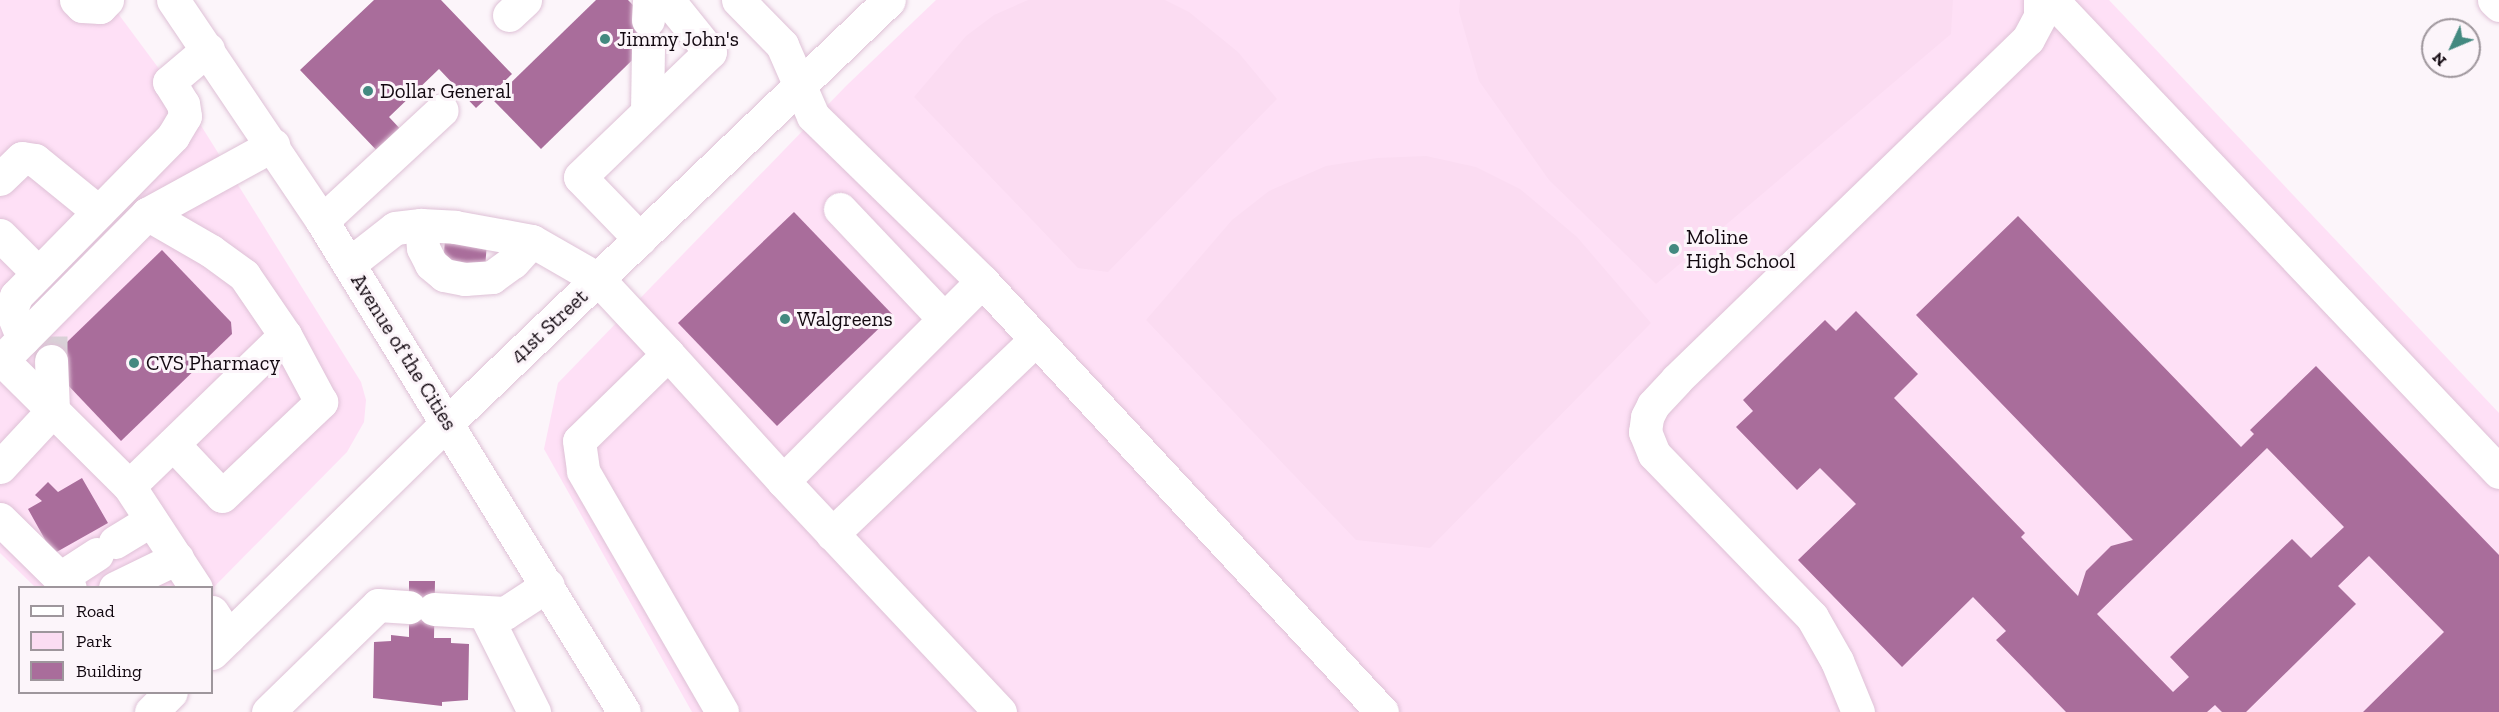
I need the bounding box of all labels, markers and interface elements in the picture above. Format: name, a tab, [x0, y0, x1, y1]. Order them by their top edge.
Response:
north arrow	[2421, 18, 2481, 78]
place label: Jimmy John's	[617, 26, 740, 52]
marker: Jimmy John's	[598, 32, 612, 46]
text: N	[2428, 48, 2450, 70]
place label: Dollar General	[380, 78, 511, 104]
marker: Dollar General	[361, 84, 375, 98]
place label: Moline High School	[1686, 224, 1796, 274]
marker: Moline High School	[1667, 242, 1681, 256]
street label: Avenue of the Cities	[346, 269, 462, 435]
street label: 41st Street	[505, 284, 593, 368]
place label: Walgreens	[797, 306, 893, 332]
marker: Walgreens	[778, 312, 792, 326]
place label: CVS Pharmacy	[146, 350, 280, 376]
marker: CVS Pharmacy	[127, 356, 141, 370]
legend	[18, 586, 213, 694]
text: Road	[76, 600, 115, 622]
text: Park	[76, 630, 112, 652]
text: Building	[76, 660, 142, 682]

